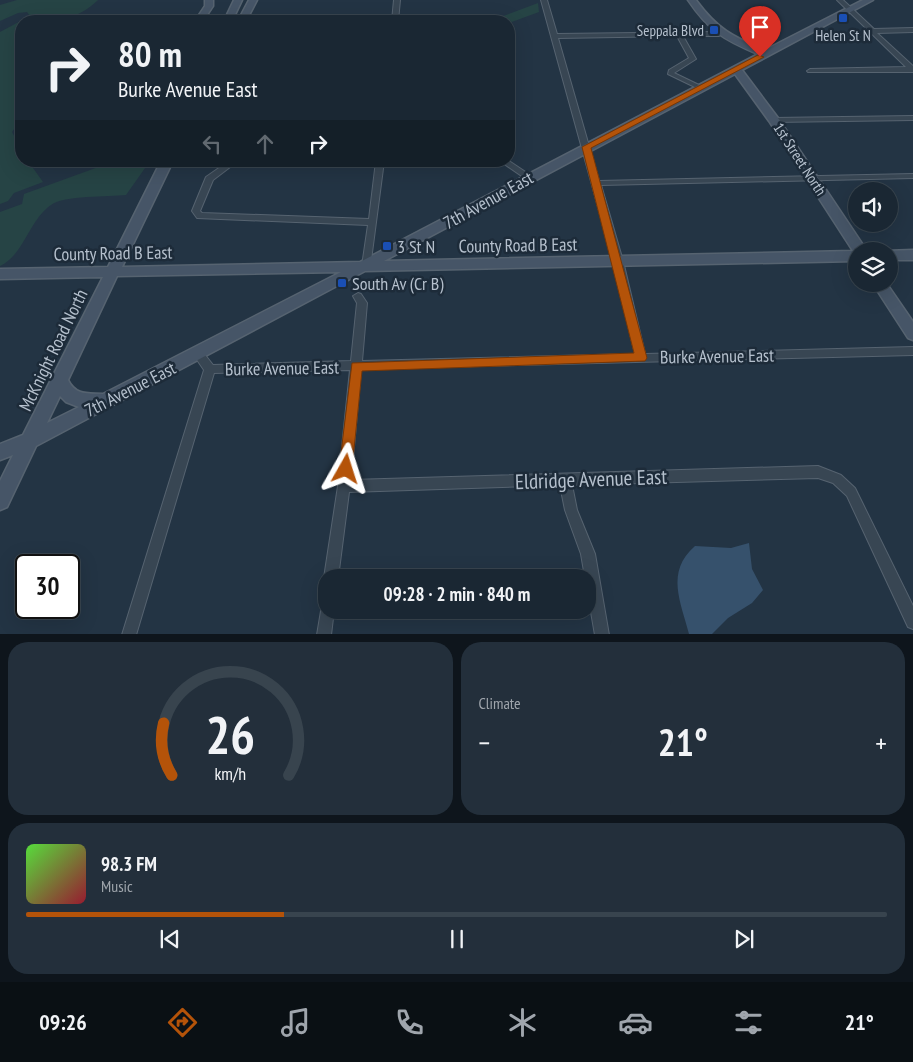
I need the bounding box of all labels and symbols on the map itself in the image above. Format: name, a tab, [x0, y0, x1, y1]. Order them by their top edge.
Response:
pin	[739, 6, 781, 57]
marker: Helen St N	[837, 12, 849, 24]
place label: Seppala Blvd	[637, 21, 704, 40]
marker: Seppala Blvd	[708, 24, 720, 36]
place label: Helen St N	[815, 26, 871, 45]
street label: 1st Street North	[769, 119, 831, 199]
street label: 7th Avenue East	[439, 166, 537, 234]
street label: County Road B East	[458, 232, 578, 258]
place label: 3 St N	[397, 235, 435, 258]
street label: County Road B East	[53, 240, 173, 266]
marker: 3 St N	[381, 240, 393, 252]
place label: South Av (Cr B)	[352, 272, 444, 295]
marker: South Av (Cr B)	[336, 277, 348, 289]
street label: McKnight Road North	[14, 285, 92, 415]
street label: Burke Avenue East	[660, 344, 774, 368]
street label: 7th Avenue East	[80, 356, 180, 422]
street label: Burke Avenue East	[225, 356, 339, 380]
position arrow	[319, 442, 371, 494]
street label: Eldridge Avenue East	[515, 463, 668, 495]
speed limit sign: 30	[15, 554, 80, 619]

